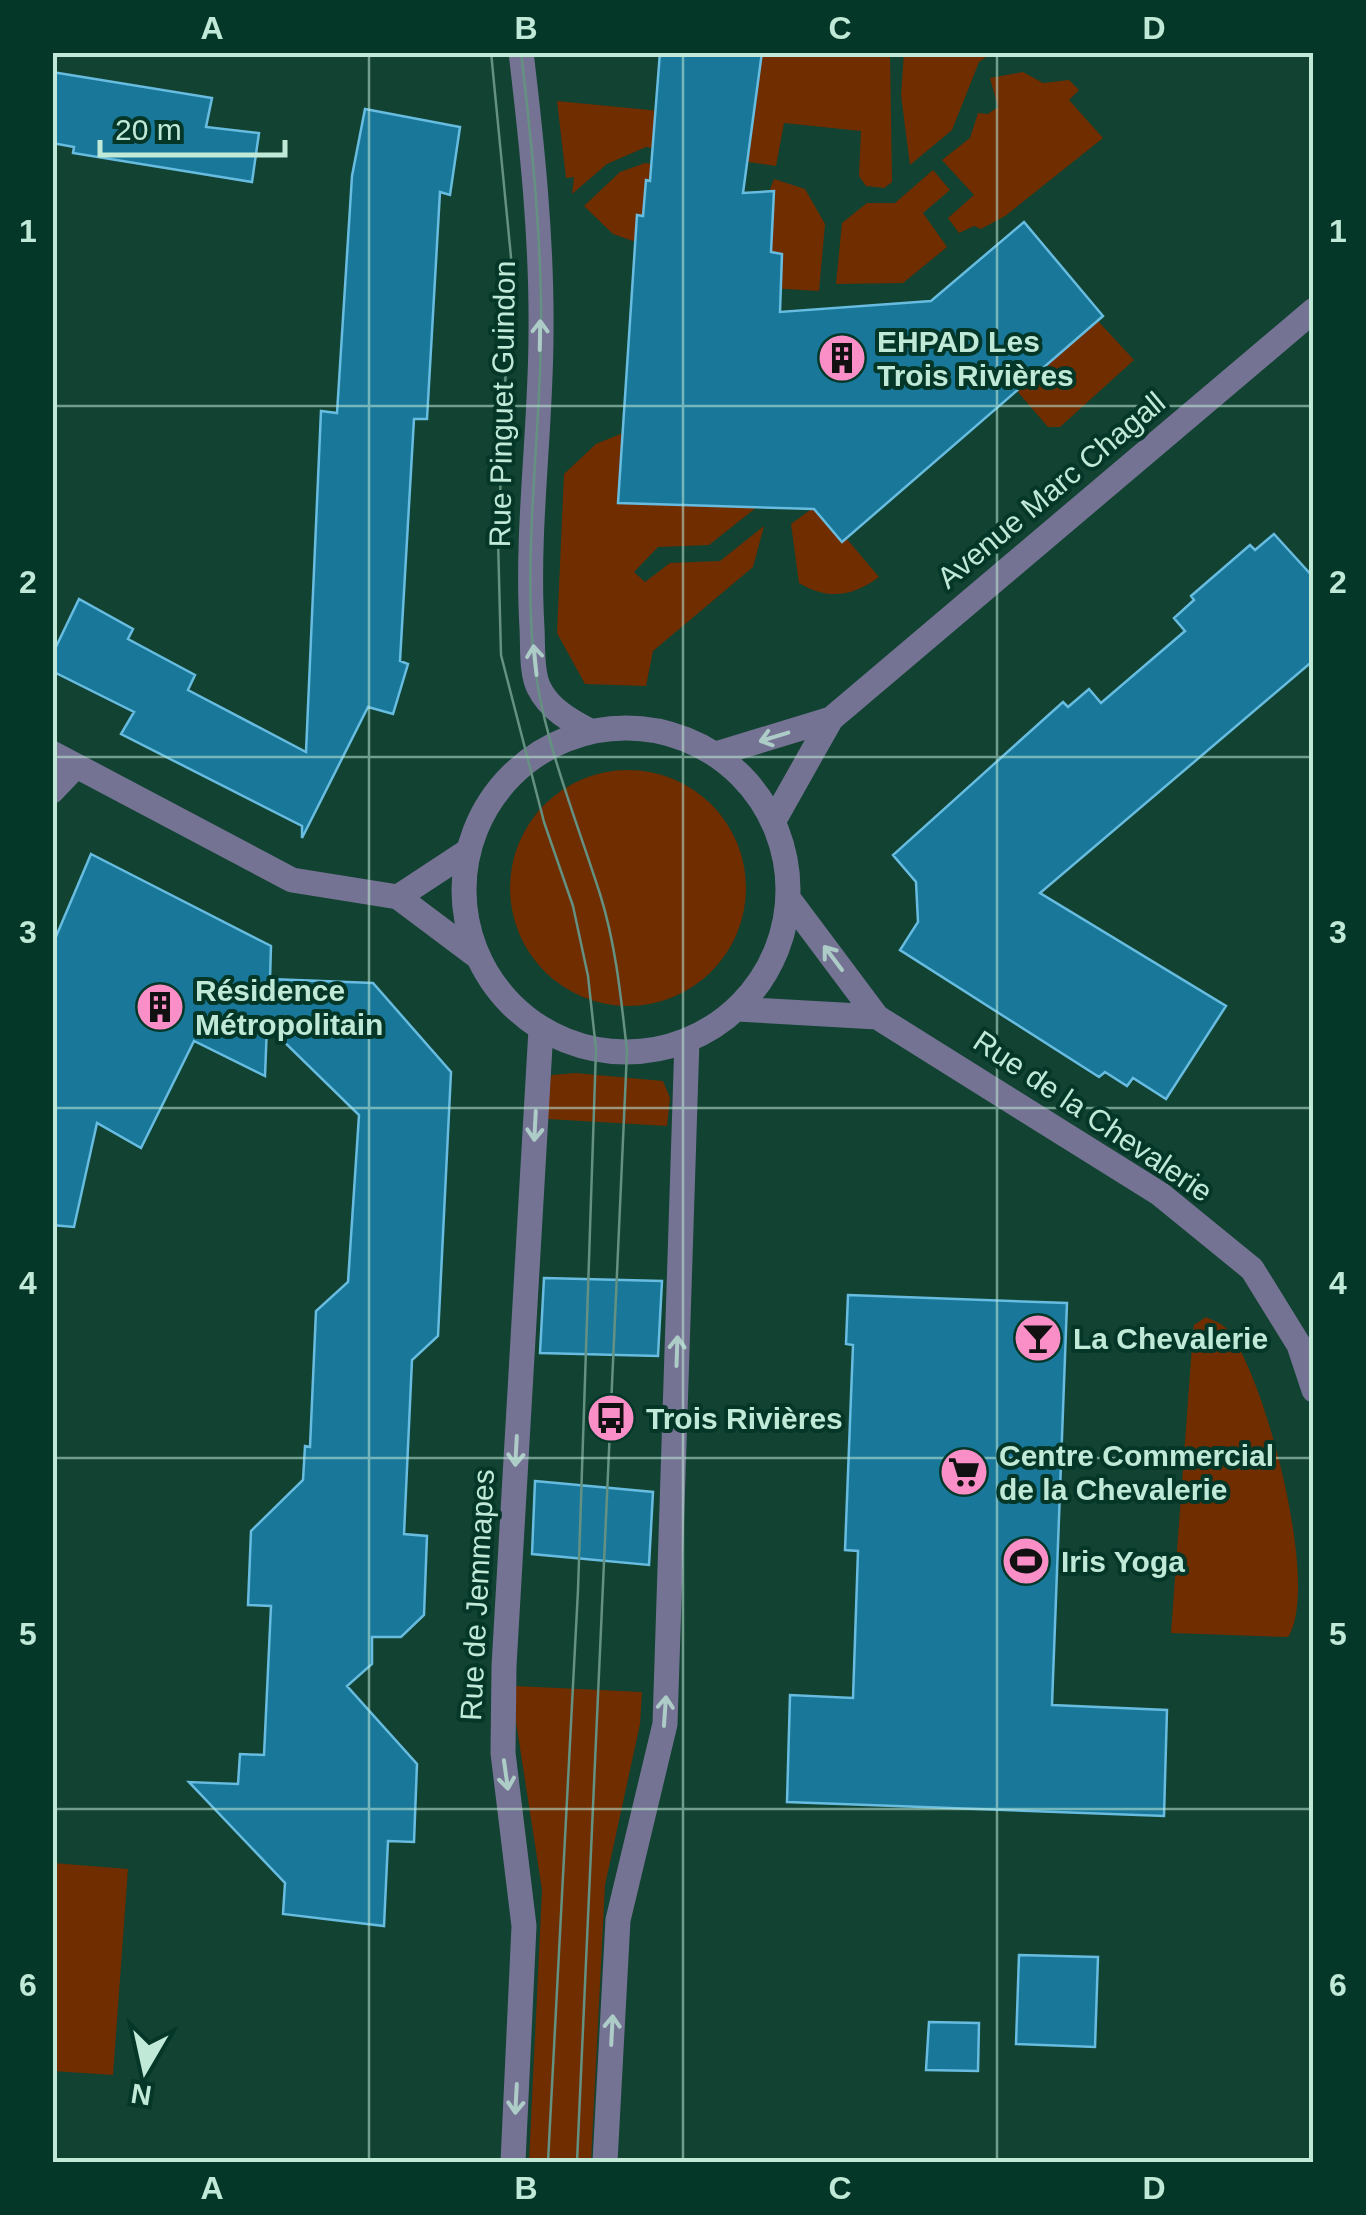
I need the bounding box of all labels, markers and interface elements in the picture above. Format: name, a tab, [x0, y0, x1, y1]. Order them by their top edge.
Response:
text: A	[200, 10, 224, 46]
text: B	[514, 10, 538, 46]
text: C	[828, 10, 852, 46]
text: D	[1142, 10, 1166, 46]
scale bar	[100, 95, 285, 157]
text: 20 m	[115, 113, 182, 146]
text: 1	[19, 213, 37, 249]
text: 1	[1329, 213, 1347, 249]
street label: Rue Pinguet Guindon	[483, 260, 521, 548]
one-way arrow	[531, 320, 550, 352]
place label: EHPAD Les Trois Rivières	[877, 325, 1074, 392]
building icon: EHPAD Les Trois Rivières	[816, 332, 868, 384]
street label: Avenue Marc Chagall	[931, 385, 1171, 595]
text: 2	[19, 564, 37, 600]
text: 2	[1329, 564, 1347, 600]
one-way arrow	[525, 644, 544, 676]
one-way arrow	[758, 729, 790, 747]
text: 3	[19, 914, 37, 950]
text: 3	[1329, 914, 1347, 950]
one-way arrow	[822, 945, 843, 972]
place label: Résidence Métropolitain	[195, 974, 383, 1041]
building icon: Résidence Métropolitain	[134, 981, 186, 1033]
street label: Rue de la Chevalerie	[968, 1024, 1218, 1208]
one-way arrow	[525, 1110, 544, 1142]
text: 4	[19, 1265, 37, 1301]
text: 4	[1329, 1265, 1347, 1301]
bar icon: La Chevalerie	[1012, 1312, 1064, 1364]
place label: La Chevalerie	[1073, 1322, 1268, 1355]
one-way arrow	[668, 1336, 687, 1368]
bus stop icon: Trois Rivières	[585, 1392, 637, 1444]
place label: Trois Rivières	[646, 1402, 843, 1435]
one-way arrow	[506, 1434, 525, 1466]
place label: Centre Commercial de la Chevalerie	[999, 1439, 1274, 1506]
supermarket icon: Centre Commercial de la Chevalerie	[938, 1446, 990, 1498]
street label: Rue de Jemmapes	[454, 1468, 500, 1722]
sports icon: Iris Yoga	[1000, 1535, 1052, 1587]
place label: Iris Yoga	[1061, 1545, 1185, 1578]
text: 5	[19, 1616, 37, 1652]
text: 5	[1329, 1616, 1347, 1652]
one-way arrow	[656, 1695, 675, 1727]
one-way arrow	[497, 1758, 516, 1791]
text: 6	[19, 1967, 37, 2003]
text: 6	[1329, 1967, 1347, 2003]
one-way arrow	[603, 2015, 622, 2047]
north arrow	[95, 2020, 195, 2120]
text: N	[129, 2077, 154, 2111]
one-way arrow	[506, 2082, 525, 2114]
text: A	[200, 2170, 224, 2206]
text: B	[514, 2170, 538, 2206]
text: C	[828, 2170, 852, 2206]
text: D	[1142, 2170, 1166, 2206]

